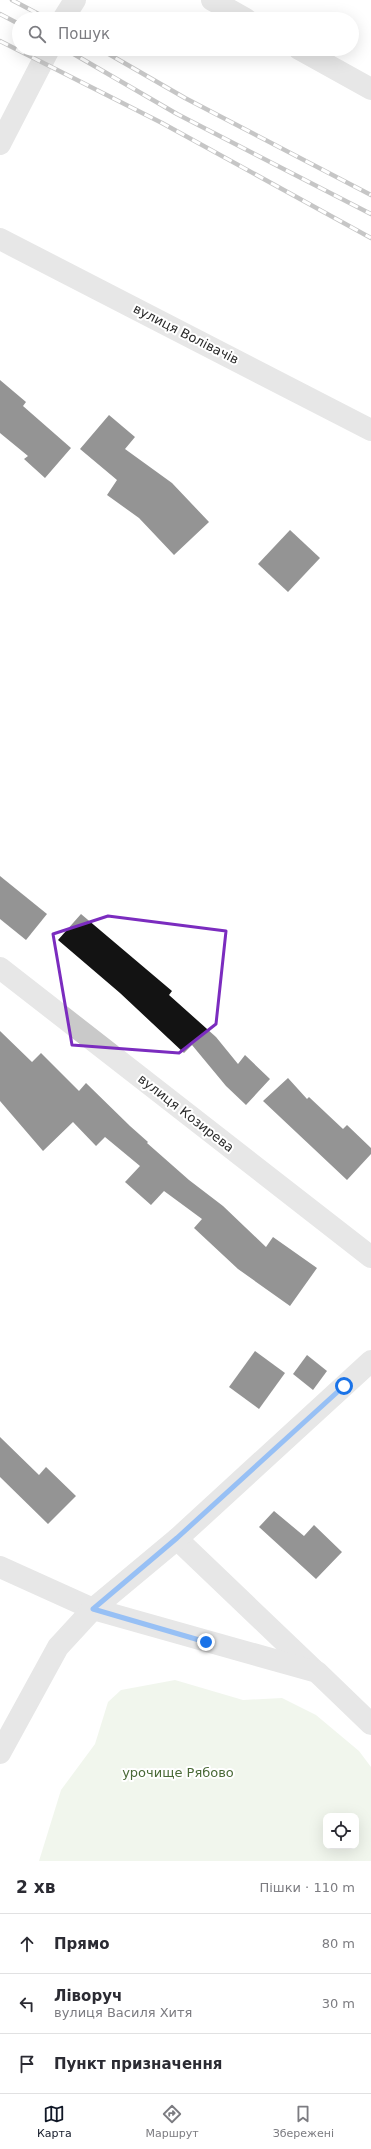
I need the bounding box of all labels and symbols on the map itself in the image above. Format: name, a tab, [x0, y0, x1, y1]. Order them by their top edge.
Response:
street label: вулиця Волівачів	[131, 301, 241, 367]
street label: вулиця Козирева	[135, 1071, 237, 1155]
route start	[335, 1377, 353, 1395]
route end	[197, 1633, 215, 1651]
park label: урочище Рябово	[122, 1765, 234, 1780]

